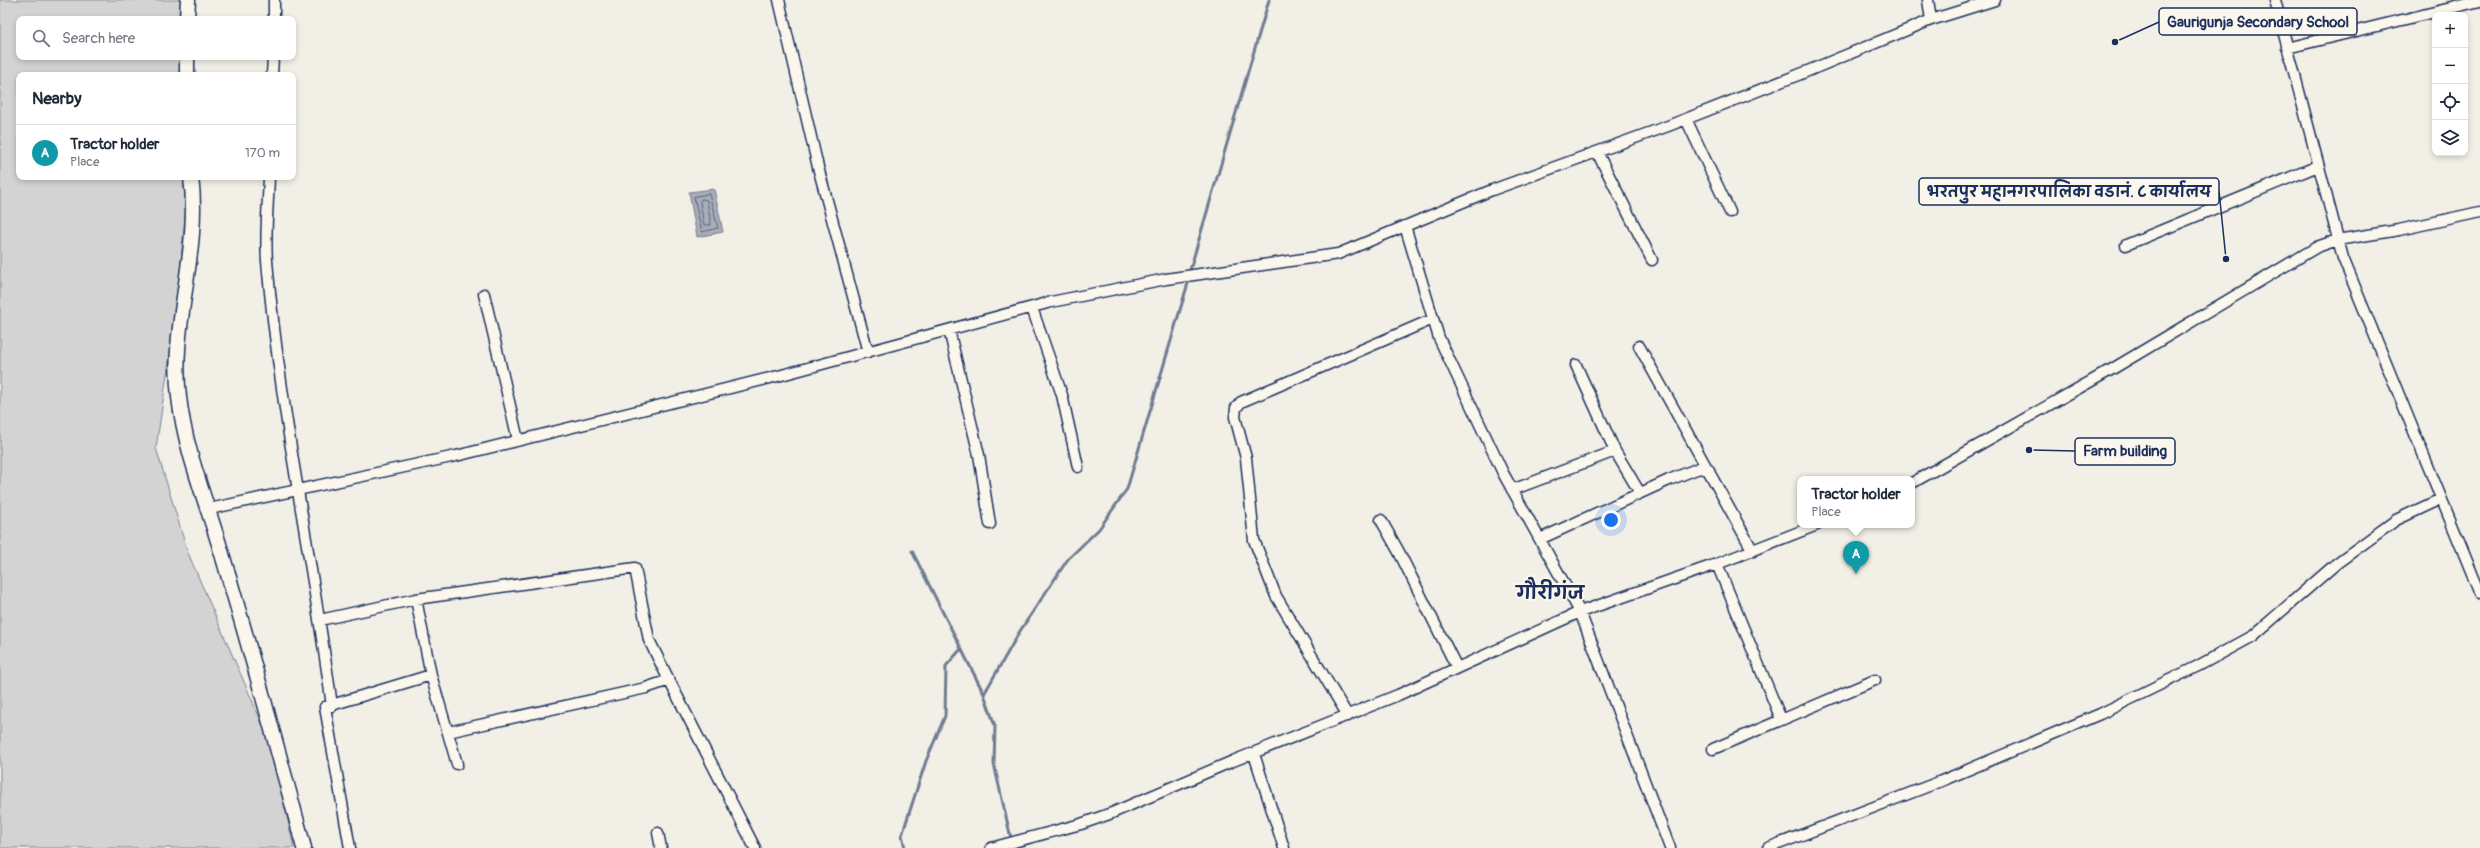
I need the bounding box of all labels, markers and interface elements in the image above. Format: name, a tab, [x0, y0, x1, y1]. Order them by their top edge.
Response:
callout: Gaurigunja Secondary School	[2159, 8, 2357, 35]
map controls	[2432, 12, 2468, 156]
button: +	[2432, 12, 2468, 48]
text: Gaurigunja Secondary School	[2167, 13, 2349, 32]
search box	[16, 16, 296, 60]
icon: search	[30, 27, 52, 49]
text: Search here	[62, 29, 135, 48]
button: −	[2432, 48, 2468, 84]
button: locate	[2432, 84, 2468, 120]
text: Nearby	[32, 88, 81, 109]
button: layers	[2432, 120, 2468, 156]
text: Tractor holder	[70, 135, 159, 154]
text: A	[41, 145, 49, 161]
text: 170 m	[245, 145, 280, 161]
text: Place	[70, 154, 99, 170]
callout: भरतपुर महानगरपालिका वडानं. ८ कार्यालय	[1919, 178, 2219, 205]
text: भरतपुर महानगरपालिका वडानं. ८ कार्यालय	[1927, 179, 2212, 204]
callout: Farm building	[2075, 438, 2175, 465]
text: Farm building	[2083, 442, 2167, 461]
popup	[1797, 476, 1915, 528]
text: Tractor holder	[1811, 485, 1901, 504]
text: Place	[1811, 504, 1841, 520]
your location	[1601, 510, 1621, 530]
pin: A	[1843, 541, 1869, 574]
district label: गौरीगंज	[1514, 576, 1586, 605]

